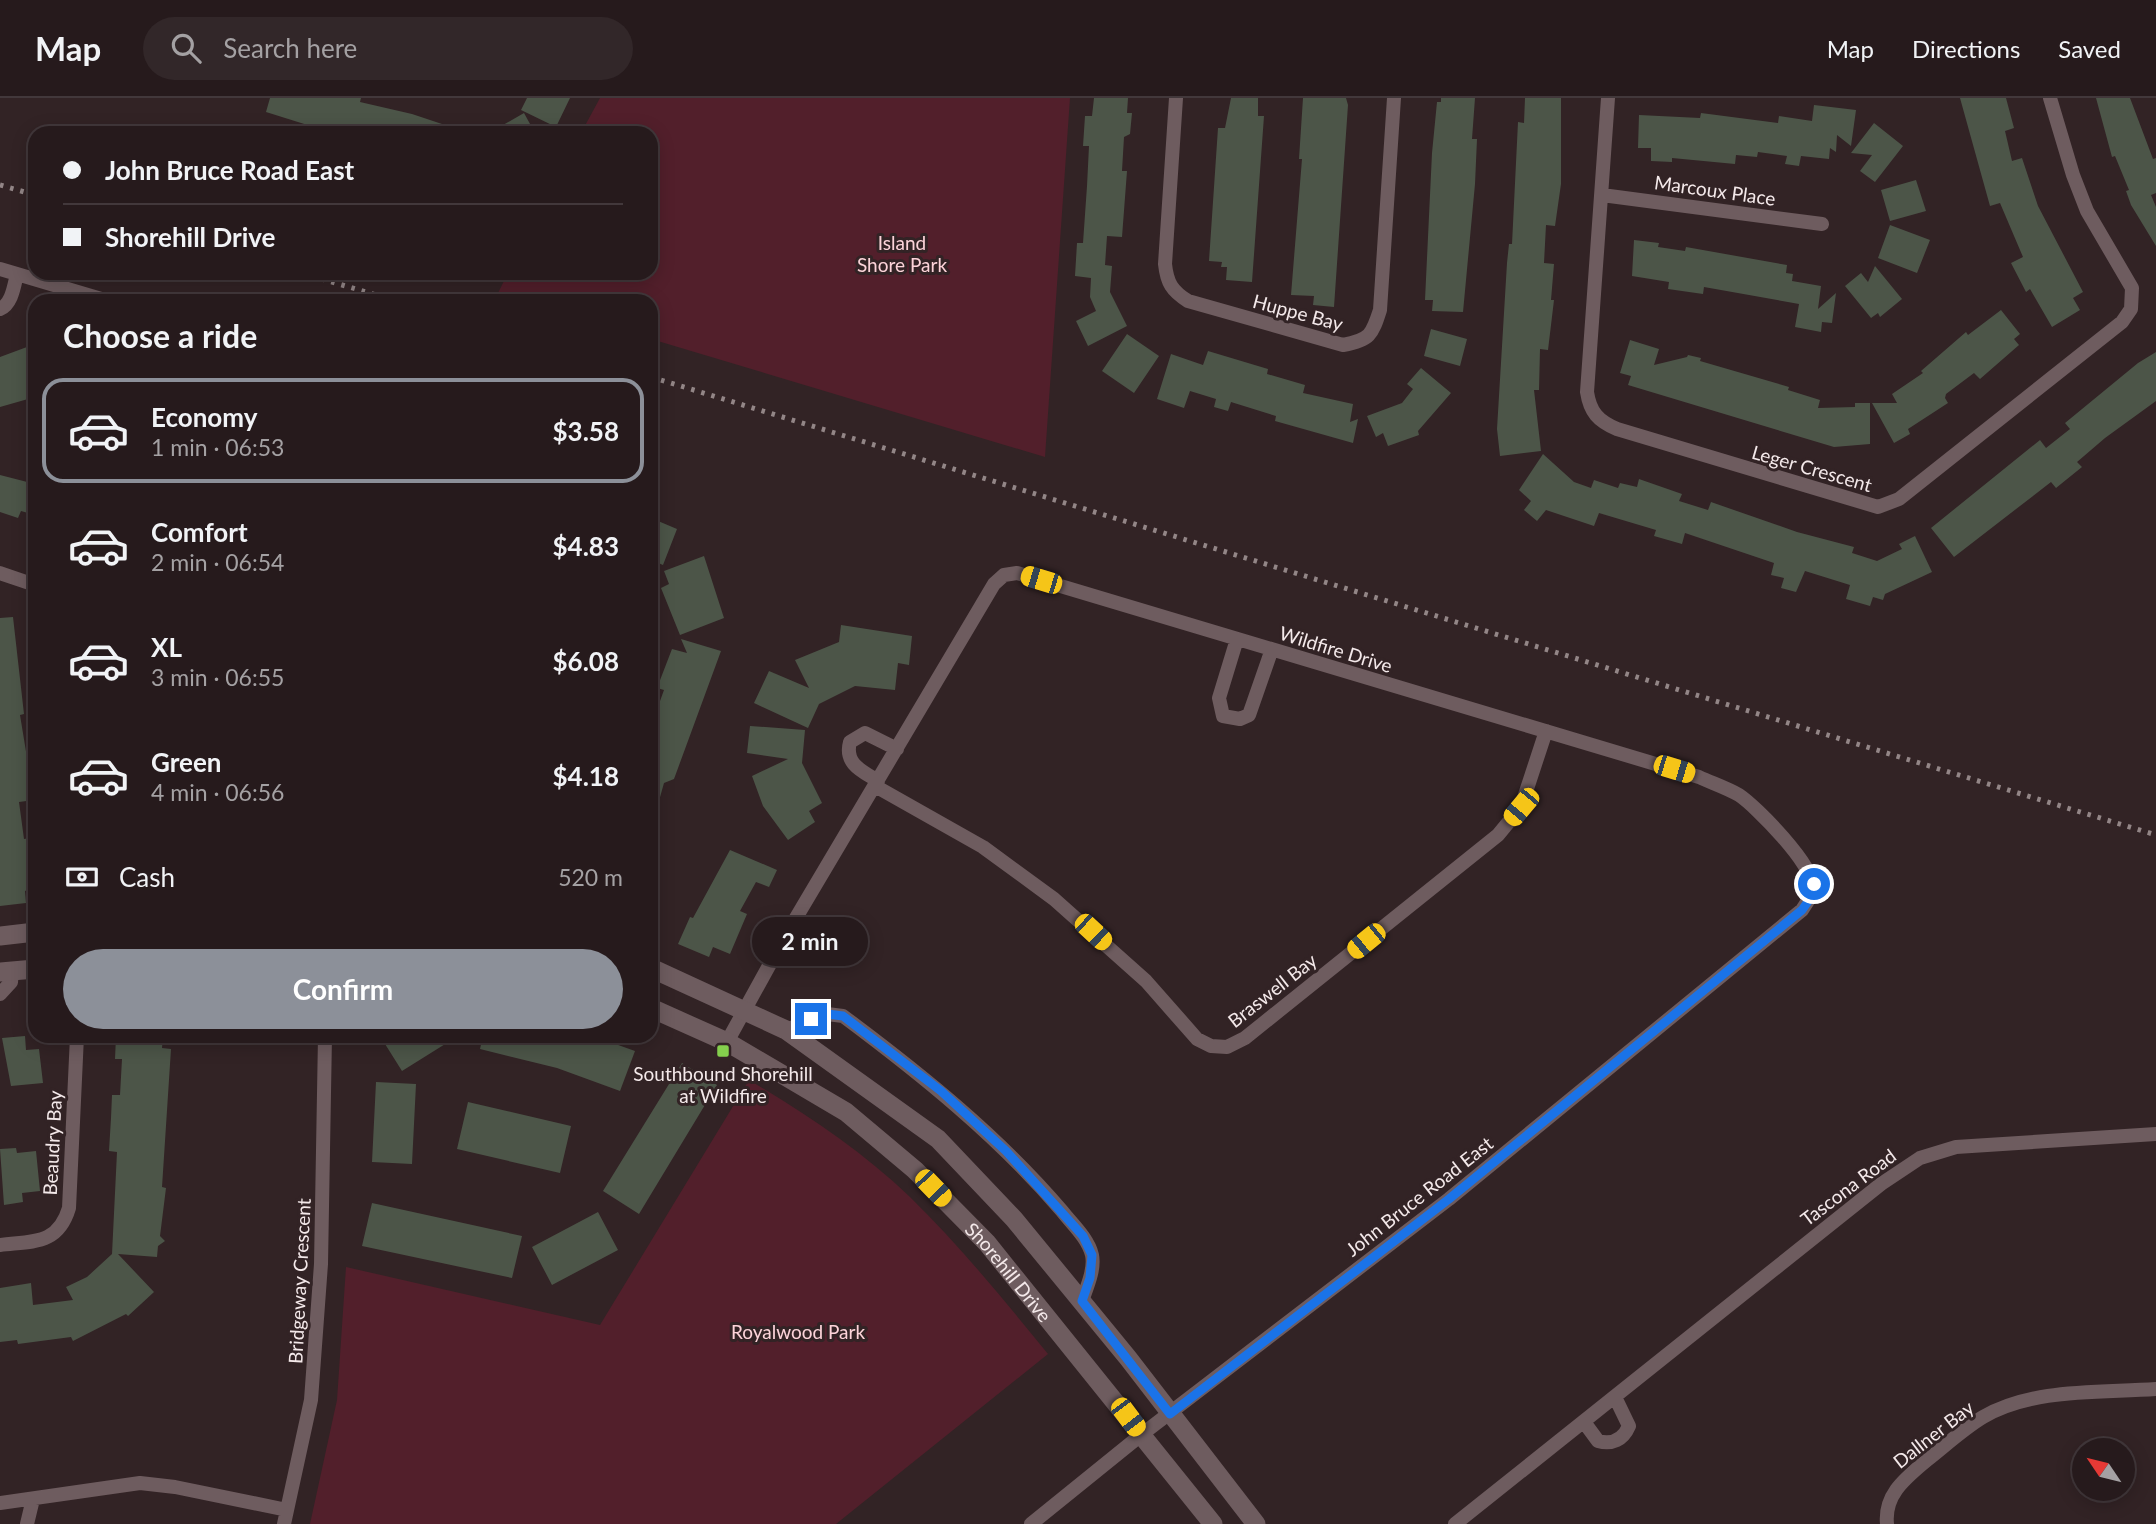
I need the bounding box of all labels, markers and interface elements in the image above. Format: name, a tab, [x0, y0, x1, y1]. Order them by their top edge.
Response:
search box	[143, 17, 633, 80]
text: Map	[35, 28, 101, 68]
icon: search	[167, 29, 205, 67]
text: Search here	[223, 32, 357, 64]
text: Map	[1827, 34, 1874, 63]
text: Directions	[1912, 34, 2020, 63]
text: Saved	[2058, 34, 2121, 63]
text: John Bruce Road East	[105, 154, 354, 186]
street label: Marcoux Place	[1653, 170, 1777, 210]
text: Shorehill Drive	[105, 221, 275, 253]
park label: Island Shore Park	[857, 231, 947, 276]
street label: Huppe Bay	[1250, 289, 1346, 335]
text: Choose a ride	[63, 316, 257, 355]
icon: car	[67, 399, 130, 462]
text: Economy	[151, 401, 257, 433]
text: $3.58	[553, 415, 619, 447]
text: 1 min · 06:53	[151, 433, 284, 461]
street label: Leger Crescent	[1749, 440, 1875, 496]
icon: car	[67, 514, 130, 577]
text: Comfort	[151, 516, 248, 548]
text: $4.83	[553, 530, 619, 562]
text: 2 min · 06:54	[151, 548, 284, 576]
car	[1018, 564, 1065, 596]
street label: Wildfire Drive	[1277, 621, 1395, 677]
icon: car	[67, 629, 130, 692]
text: XL	[151, 631, 182, 663]
text: $6.08	[553, 645, 619, 677]
text: 3 min · 06:55	[151, 663, 284, 691]
icon: car	[67, 744, 130, 807]
text: Green	[151, 746, 221, 778]
car	[1651, 753, 1698, 785]
text: $4.18	[553, 760, 619, 792]
text: 4 min · 06:56	[151, 778, 284, 806]
car	[1500, 784, 1543, 830]
icon: cash	[63, 858, 101, 896]
text: Cash	[119, 861, 175, 893]
text: 520 m	[558, 863, 623, 891]
route start	[1798, 868, 1830, 900]
car	[1071, 910, 1116, 954]
callout: 2 min	[753, 918, 869, 967]
car	[1344, 920, 1389, 962]
text: 2 min	[781, 927, 839, 955]
street label: Braswell Bay	[1223, 948, 1321, 1032]
button: Confirm	[63, 949, 623, 1029]
route end	[795, 1003, 827, 1035]
marker: Southbound Shorehill at Wildfire	[715, 1043, 731, 1059]
place label: Southbound Shorehill at Wildfire	[633, 1062, 813, 1107]
street label: Beaudry Bay	[38, 1090, 66, 1196]
street label: John Bruce Road East	[1341, 1131, 1497, 1261]
street label: Tascona Road	[1796, 1144, 1900, 1230]
car	[911, 1166, 956, 1210]
street label: Bridgeway Crescent	[283, 1197, 315, 1364]
street label: Shorehill Drive	[961, 1217, 1057, 1326]
park label: Royalwood Park	[731, 1320, 865, 1343]
car	[1107, 1394, 1150, 1440]
street label: Dallner Bay	[1888, 1395, 1978, 1473]
north arrow	[2072, 1438, 2135, 1502]
map controls	[2072, 1438, 2135, 1501]

